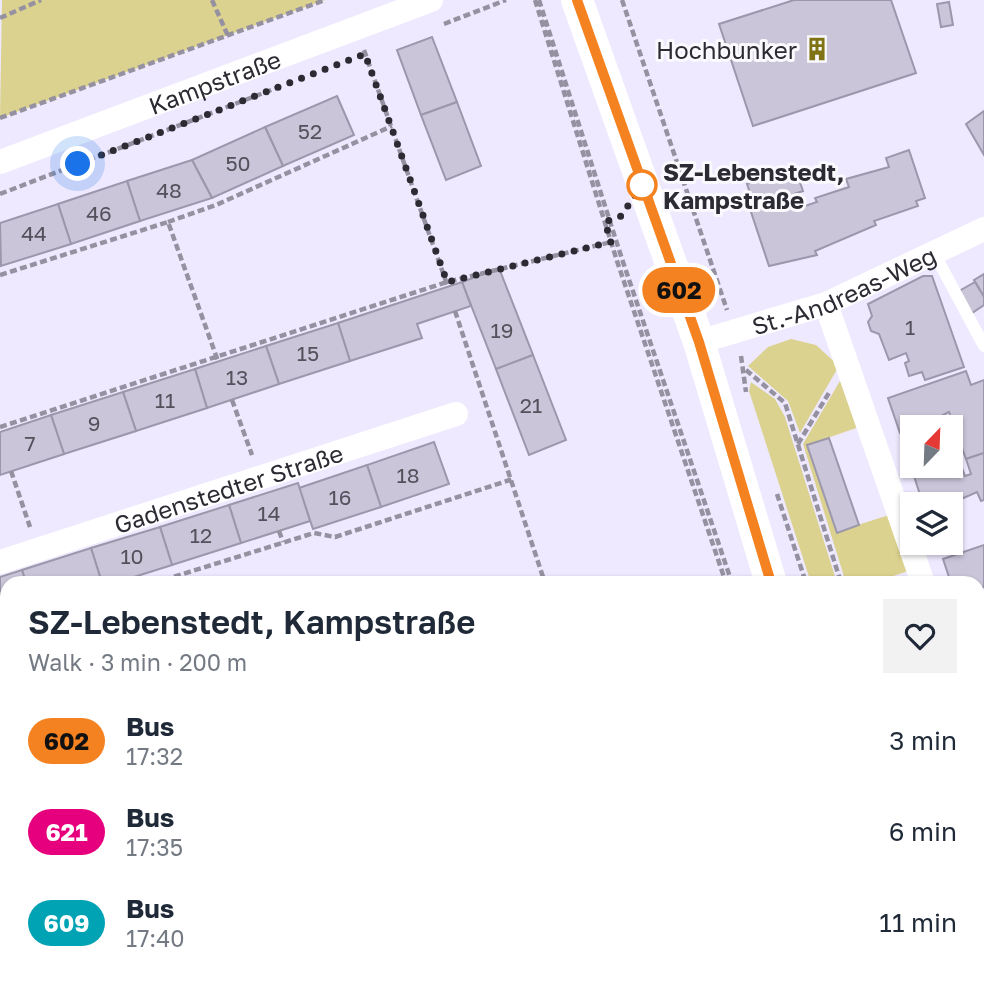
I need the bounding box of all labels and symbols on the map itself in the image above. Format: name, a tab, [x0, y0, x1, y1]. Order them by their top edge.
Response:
place label: Hochbunker	[656, 35, 797, 64]
building icon: Hochbunker	[803, 35, 831, 63]
street label: Kampstraße	[144, 43, 284, 119]
house number: 52	[298, 118, 322, 144]
your location	[60, 146, 95, 181]
house number: 50	[225, 150, 251, 176]
place label: SZ-Lebenstedt, Kampstraße	[663, 157, 844, 214]
marker: SZ-Lebenstedt, Kampstraße	[627, 170, 657, 200]
house number: 48	[156, 177, 182, 203]
house number: 46	[86, 200, 112, 226]
house number: 44	[21, 220, 47, 246]
street label: St.-Andreas-Weg	[748, 240, 940, 340]
line badge: 602	[639, 267, 719, 313]
house number: 1	[905, 314, 915, 340]
house number: 19	[491, 317, 513, 343]
house number: 15	[297, 340, 319, 366]
house number: 13	[226, 364, 248, 390]
house number: 11	[155, 387, 175, 413]
house number: 21	[520, 392, 542, 418]
house number: 9	[88, 410, 100, 436]
north arrow	[900, 415, 962, 478]
house number: 7	[24, 430, 36, 456]
street label: Gadenstedter Straße	[110, 437, 346, 539]
house number: 18	[397, 462, 420, 488]
house number: 16	[329, 484, 351, 510]
house number: 14	[258, 500, 281, 526]
house number: 12	[190, 522, 212, 548]
house number: 10	[120, 543, 144, 569]

